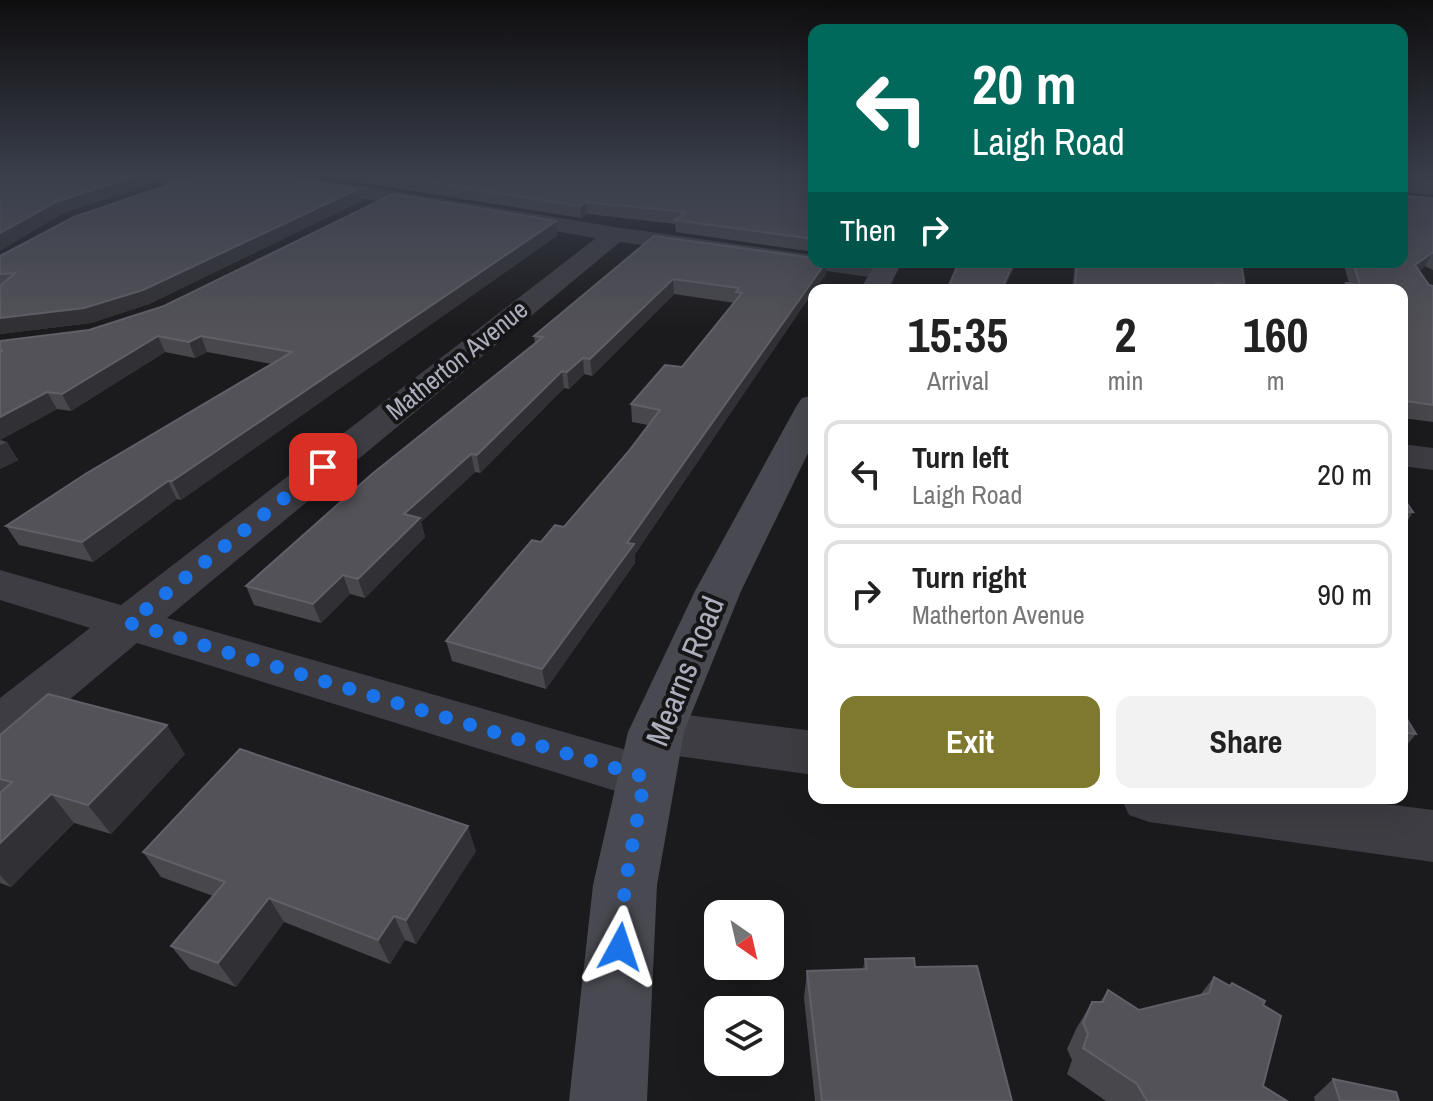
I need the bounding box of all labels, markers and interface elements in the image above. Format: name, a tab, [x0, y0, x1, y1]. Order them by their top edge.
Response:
text: 20 m	[972, 46, 1077, 121]
icon: left	[840, 56, 944, 160]
text: Laigh Road	[972, 118, 1125, 166]
icon: right	[912, 208, 956, 252]
text: Then	[840, 210, 896, 250]
street label: Matherton Avenue	[379, 292, 535, 428]
text: 15:35	[908, 302, 1008, 367]
text: 2	[1115, 302, 1136, 367]
text: 160	[1243, 302, 1308, 367]
text: Arrival	[927, 363, 989, 398]
text: min	[1108, 363, 1143, 398]
text: m	[1267, 363, 1285, 398]
pin	[289, 433, 357, 501]
text: Turn left	[912, 437, 1009, 477]
icon: arrive	[301, 445, 345, 489]
icon: left	[844, 452, 888, 496]
text: 20 m	[1317, 454, 1372, 494]
text: Laigh Road	[912, 477, 1022, 512]
text: Turn right	[912, 557, 1026, 597]
icon: right	[844, 572, 888, 616]
text: 90 m	[1317, 574, 1372, 614]
street label: Mearns Road	[635, 590, 734, 752]
text: Matherton Avenue	[912, 597, 1085, 632]
button: Exit	[840, 696, 1100, 788]
button: Share	[1116, 696, 1376, 788]
north arrow	[704, 900, 784, 980]
map controls	[704, 900, 784, 1076]
position arrow	[578, 905, 662, 989]
button: layers	[704, 996, 784, 1076]

